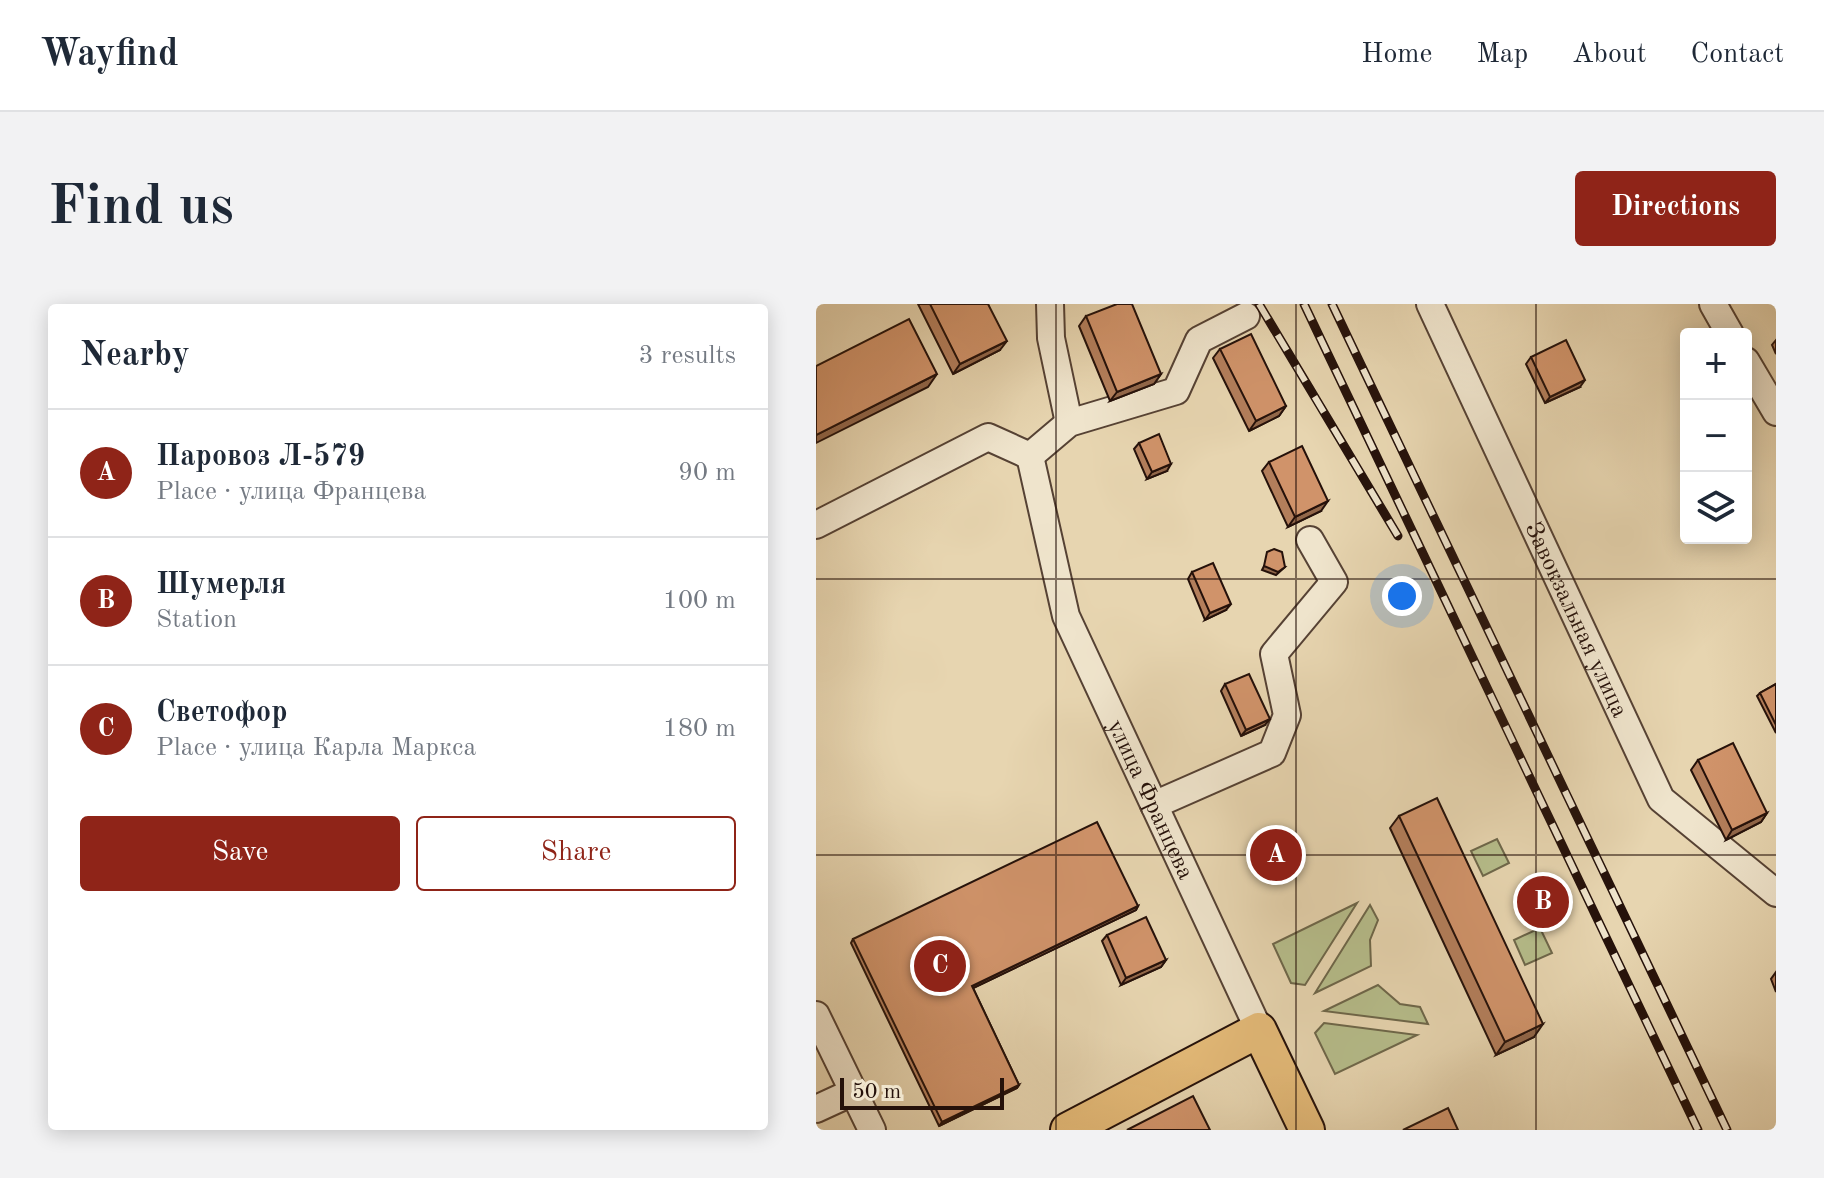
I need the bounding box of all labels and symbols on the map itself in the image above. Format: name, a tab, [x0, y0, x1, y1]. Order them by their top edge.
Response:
street label: Завокзальная улица	[1520, 519, 1631, 722]
your location	[1382, 576, 1422, 616]
street label: улица Францева	[1102, 716, 1197, 884]
pin: A	[1250, 825, 1302, 885]
pin: B	[1517, 872, 1569, 932]
pin: C	[914, 936, 966, 996]
scale bar	[840, 1074, 1004, 1110]

